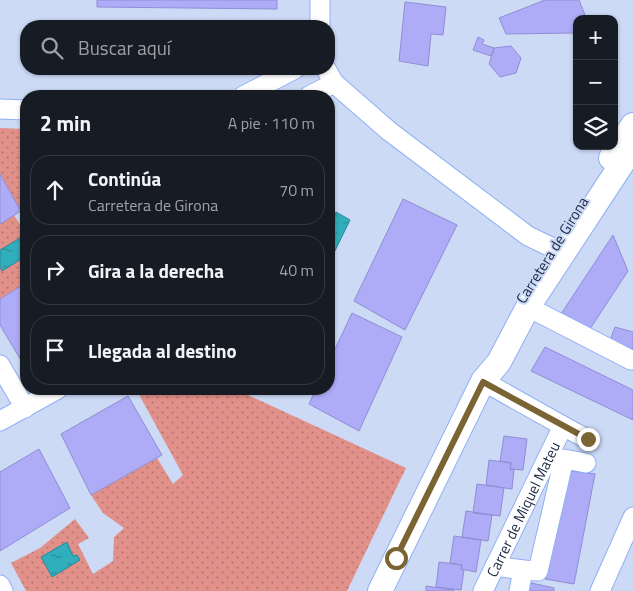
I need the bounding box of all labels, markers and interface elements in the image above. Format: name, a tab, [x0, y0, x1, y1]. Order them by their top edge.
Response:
map controls	[573, 15, 618, 150]
button: +	[573, 15, 618, 60]
search box	[20, 20, 335, 75]
text: Buscar aquí	[78, 33, 171, 62]
icon: search	[38, 34, 66, 62]
button: −	[573, 60, 618, 105]
button: layers	[573, 105, 618, 150]
text: 2 min	[40, 107, 91, 139]
text: A pie · 110 m	[228, 111, 315, 135]
text: Continúa	[88, 164, 161, 193]
icon: ahead	[41, 176, 69, 204]
text: 70 m	[279, 178, 314, 202]
street label: Carretera de Girona	[510, 192, 594, 308]
text: Carretera de Girona	[88, 193, 218, 217]
icon: right	[41, 256, 69, 284]
text: Gira a la derecha	[88, 256, 224, 285]
text: 40 m	[279, 258, 314, 282]
icon: arrive	[41, 336, 69, 364]
text: Llegada al destino	[88, 336, 237, 365]
route end	[577, 428, 600, 451]
street label: Carrer de Miquel Mateu	[480, 438, 565, 581]
route start	[385, 547, 408, 570]

